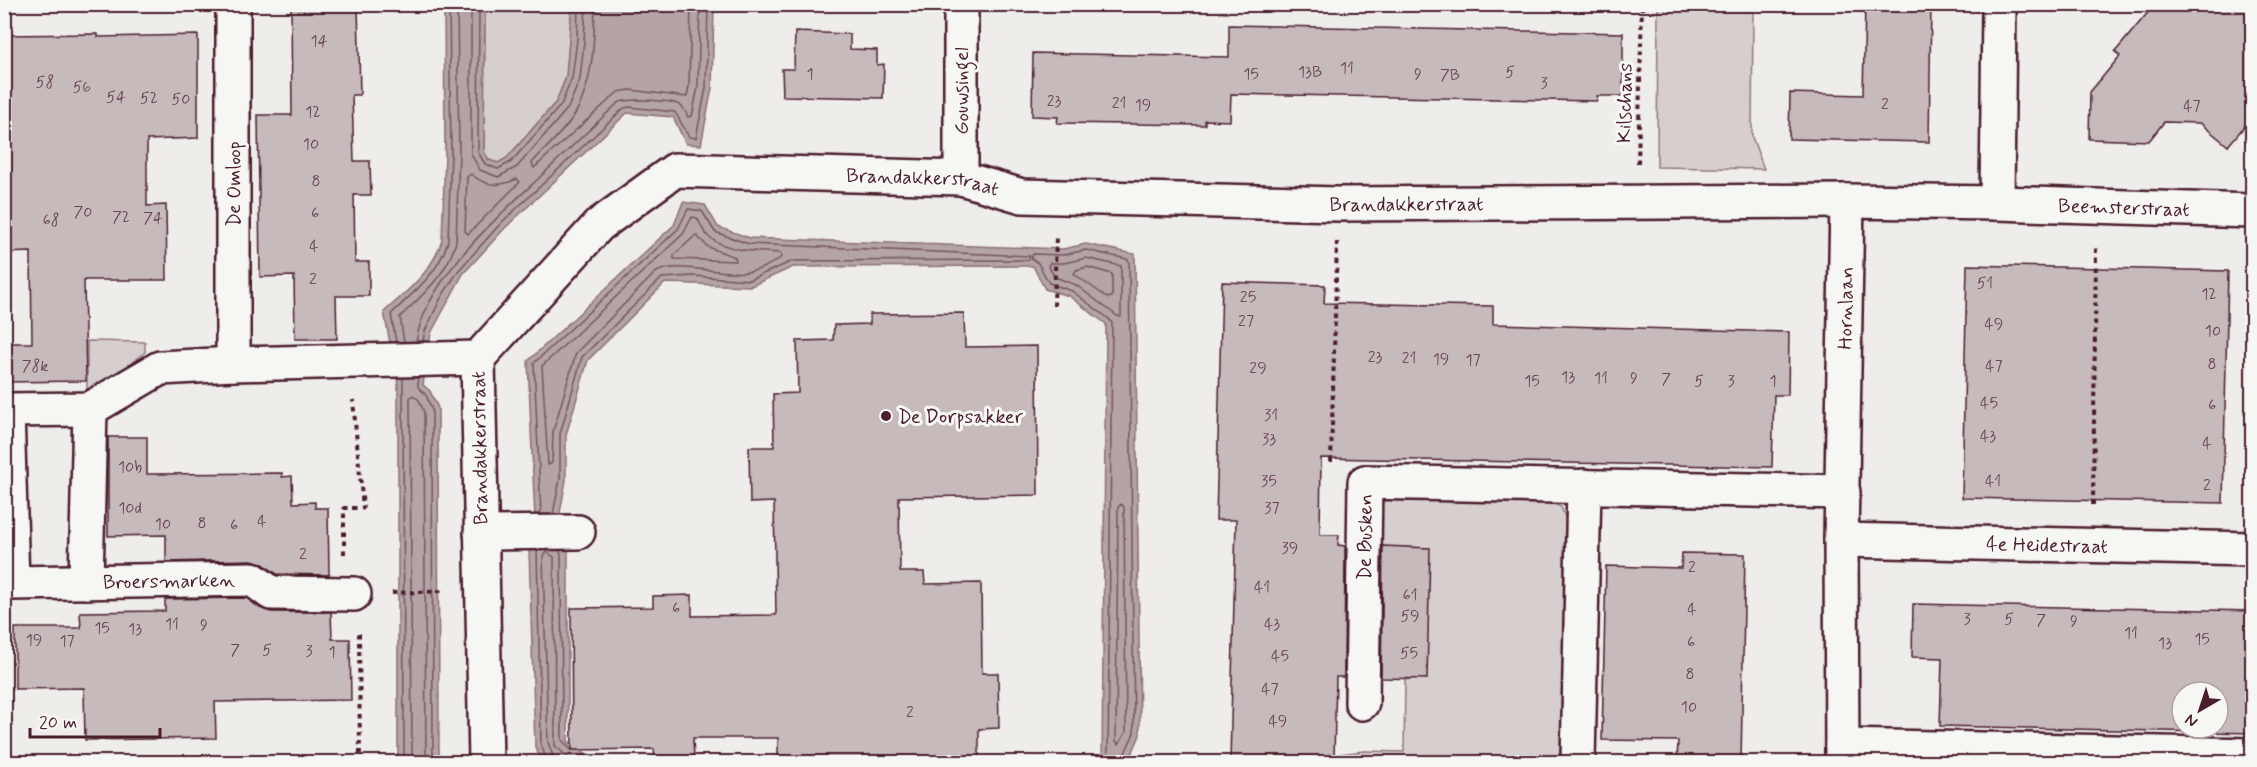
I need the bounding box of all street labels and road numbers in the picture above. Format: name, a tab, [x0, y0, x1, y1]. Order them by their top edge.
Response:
street label: Gouwsingel	[949, 47, 978, 135]
street label: Kilschans	[1611, 63, 1640, 143]
street label: De Omloop	[221, 141, 248, 227]
street label: Brandakkerstraat	[846, 163, 1002, 203]
street label: Brandakkerstraat	[1329, 191, 1484, 219]
street label: Beemsterstraat	[2058, 193, 2190, 224]
street label: Hornlaan	[1832, 266, 1861, 350]
street label: Brandakkerstraat	[466, 371, 495, 525]
street label: De Busken	[1352, 494, 1380, 580]
street label: 4e Heidestraat	[1986, 531, 2108, 561]
street label: Broersmarken	[103, 567, 236, 596]

